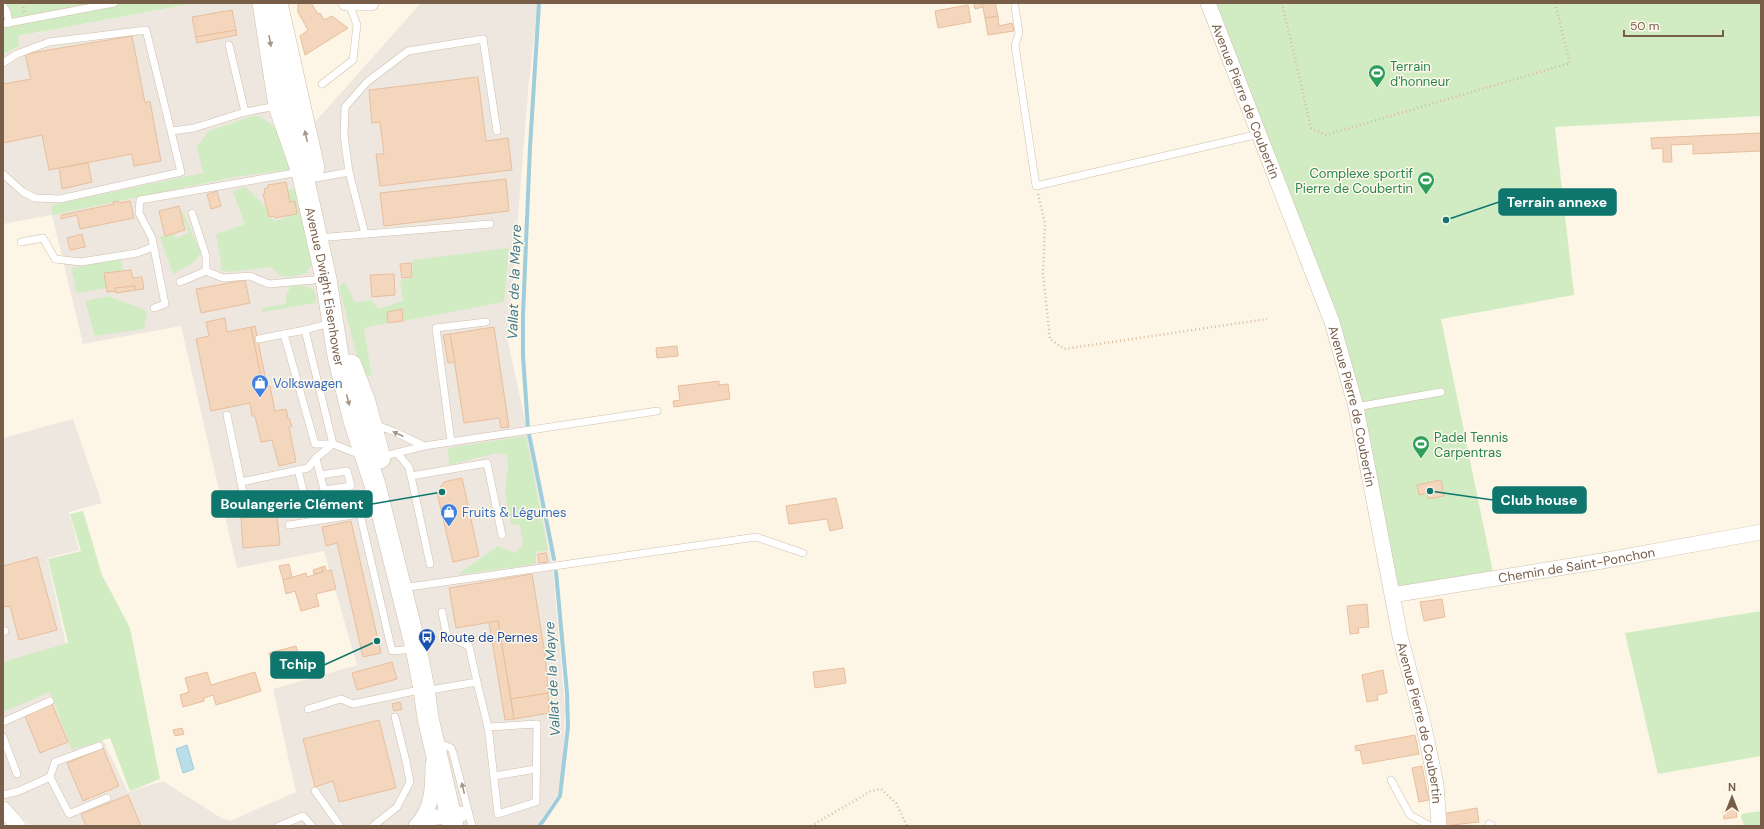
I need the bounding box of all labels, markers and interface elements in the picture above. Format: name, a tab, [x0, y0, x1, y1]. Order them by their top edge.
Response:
scale bar	[1624, 12, 1723, 38]
text: 50 m	[1630, 18, 1659, 34]
street label: Avenue Pierre de Coubertin	[1208, 21, 1283, 181]
one-way arrow	[267, 35, 273, 47]
place label: Terrain d'honneur	[1390, 58, 1450, 90]
sports icon: Terrain d'honneur	[1367, 63, 1387, 88]
one-way arrow	[303, 129, 309, 142]
place label: Complexe sportif Pierre de Coubertin	[1295, 165, 1414, 197]
sports icon: Complexe sportif Pierre de Coubertin	[1416, 170, 1436, 195]
callout: Terrain annexe	[1499, 189, 1616, 215]
text: Terrain annexe	[1507, 193, 1607, 211]
street label: Avenue Dwight Eisenhower	[301, 205, 348, 368]
water label: Vallat de la Mayre	[503, 224, 525, 340]
street label: Avenue Pierre de Coubertin	[1324, 324, 1379, 488]
shop icon: Volkswagen	[250, 373, 270, 398]
place label: Volkswagen	[273, 375, 343, 392]
one-way arrow	[346, 394, 352, 406]
place label: Padel Tennis Carpentras	[1434, 429, 1508, 461]
one-way arrow	[391, 430, 403, 436]
sports icon: Padel Tennis Carpentras	[1411, 434, 1431, 459]
callout: Club house	[1493, 487, 1586, 513]
callout: Boulangerie Clément	[212, 491, 372, 517]
text: Club house	[1501, 491, 1577, 509]
text: Boulangerie Clément	[220, 495, 364, 513]
shop icon: Fruits & Légumes	[439, 502, 459, 527]
place label: Fruits & Légumes	[462, 504, 567, 521]
street label: Chemin de Saint-Ponchon	[1497, 544, 1656, 587]
water label: Vallat de la Mayre	[540, 621, 564, 737]
bus stop icon: Route de Pernes	[417, 627, 437, 652]
place label: Route de Pernes	[440, 629, 538, 646]
street label: Avenue Pierre de Coubertin	[1393, 640, 1445, 804]
callout: Tchip	[271, 652, 324, 678]
text: Tchip	[279, 655, 317, 673]
north arrow	[1712, 777, 1752, 817]
text: N	[1728, 780, 1736, 794]
one-way arrow	[459, 782, 465, 794]

